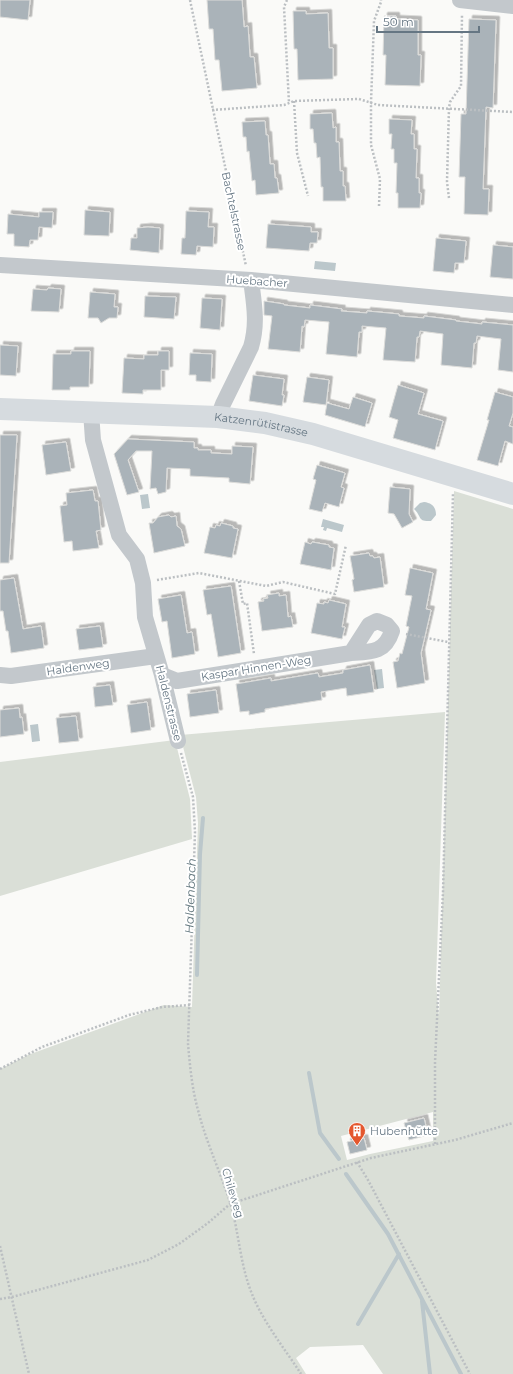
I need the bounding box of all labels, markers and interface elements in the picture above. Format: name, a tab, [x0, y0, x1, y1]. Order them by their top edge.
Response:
scale bar	[377, 8, 479, 34]
text: 50 m	[383, 14, 414, 29]
street label: Bachtelstrasse	[219, 170, 249, 252]
street label: Huebacher	[226, 272, 288, 290]
street label: Katzenrütistrasse	[213, 410, 310, 440]
street label: Kaspar Hinnen-Weg	[200, 652, 312, 684]
street label: Haldenweg	[46, 656, 110, 678]
street label: Haldenstrasse	[153, 664, 185, 743]
water label: Haldenbach	[181, 858, 199, 934]
building icon: Hubenhütte	[347, 1121, 367, 1146]
place label: Hubenhütte	[370, 1124, 438, 1138]
street label: Chileweg	[219, 1166, 247, 1220]

